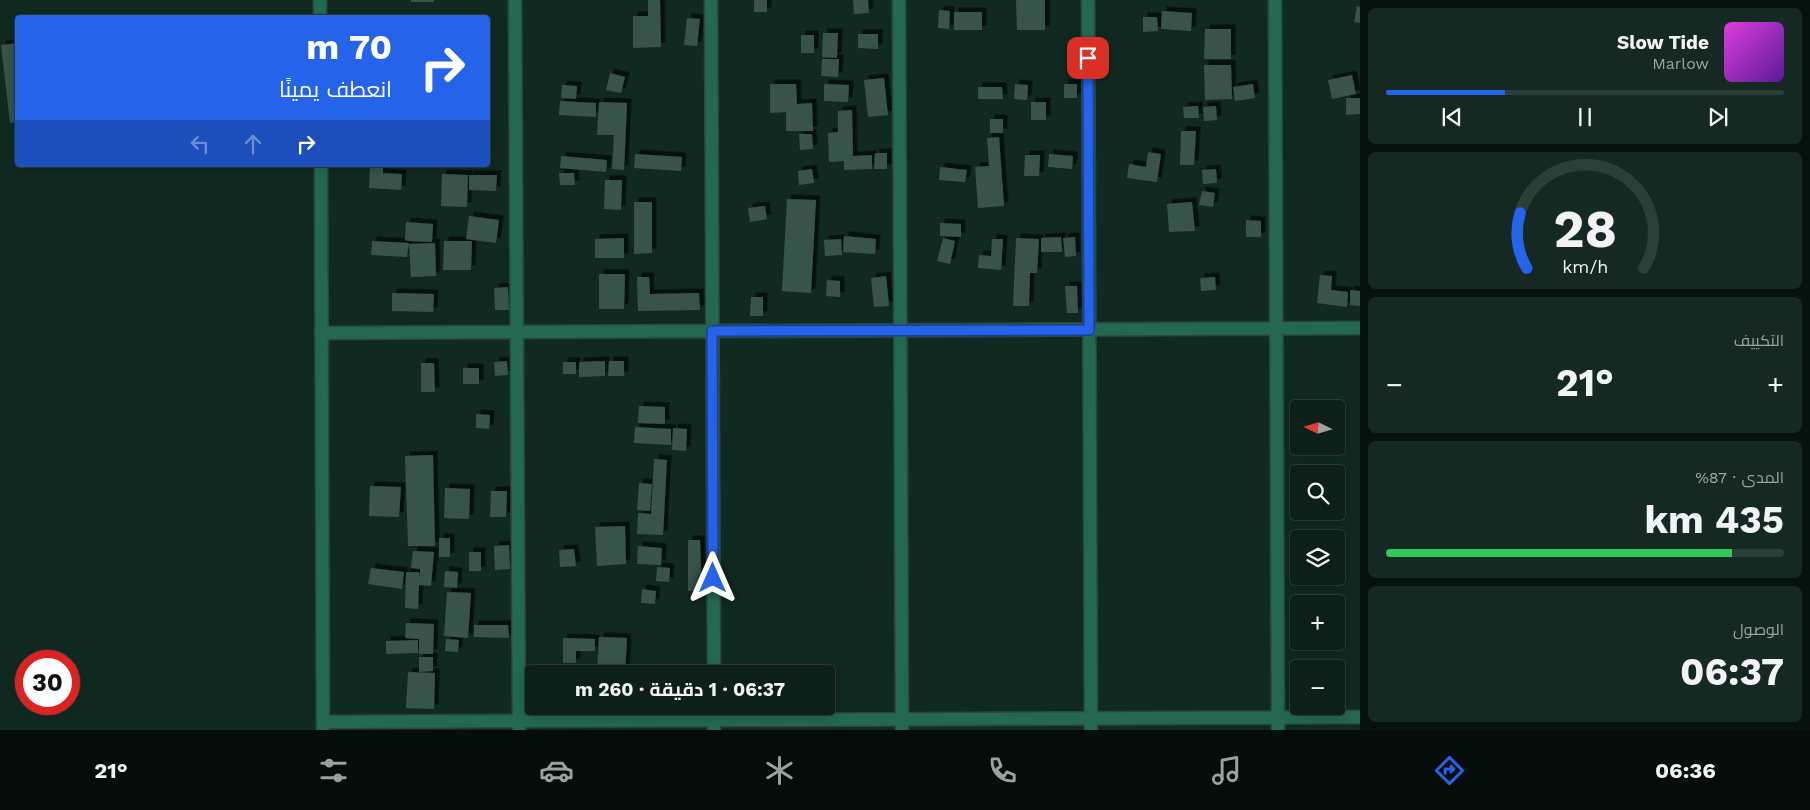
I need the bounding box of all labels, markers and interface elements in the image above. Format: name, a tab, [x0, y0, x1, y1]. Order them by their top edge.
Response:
text: 70 m	[306, 26, 392, 68]
text: Slow Tide	[1617, 31, 1709, 54]
icon: right	[410, 35, 475, 100]
pin	[1067, 37, 1109, 79]
icon: arrive	[1074, 44, 1102, 72]
text: Marlow	[1652, 54, 1709, 73]
text: انعطف يمينًا	[279, 77, 392, 102]
icon: previous	[1438, 103, 1466, 131]
icon: pause	[1571, 103, 1599, 131]
icon: next	[1704, 103, 1732, 131]
icon: left	[186, 130, 214, 158]
icon: ahead	[239, 130, 267, 158]
icon: right	[292, 130, 320, 158]
text: 28	[1553, 199, 1617, 260]
text: km/h	[1562, 256, 1608, 277]
text: التكييف	[1734, 331, 1784, 350]
text: 21°	[1556, 361, 1614, 405]
text: −	[1386, 368, 1403, 401]
text: +	[1767, 368, 1784, 401]
north arrow	[1290, 400, 1345, 455]
map controls	[1290, 400, 1345, 715]
button: search	[1290, 465, 1345, 520]
text: المدى · 87%	[1695, 468, 1784, 487]
text: 435 km	[1644, 498, 1784, 542]
button: layers	[1290, 530, 1345, 585]
position arrow	[686, 551, 738, 603]
button: +	[1290, 595, 1345, 650]
text: الوصول	[1733, 620, 1784, 639]
speed limit sign: 30	[15, 650, 80, 715]
text: 06:37	[1680, 650, 1784, 694]
button: −	[1290, 660, 1345, 715]
text: 06:37 · 1 دقيقة · 260 m	[575, 678, 785, 701]
icon: filters	[316, 753, 351, 788]
icon: car	[539, 753, 574, 788]
icon: climate	[762, 753, 797, 788]
icon: phone	[985, 753, 1020, 788]
icon: music	[1209, 753, 1244, 788]
icon: directions	[1432, 753, 1467, 788]
text: 21°	[94, 758, 128, 783]
text: 06:36	[1655, 758, 1716, 783]

